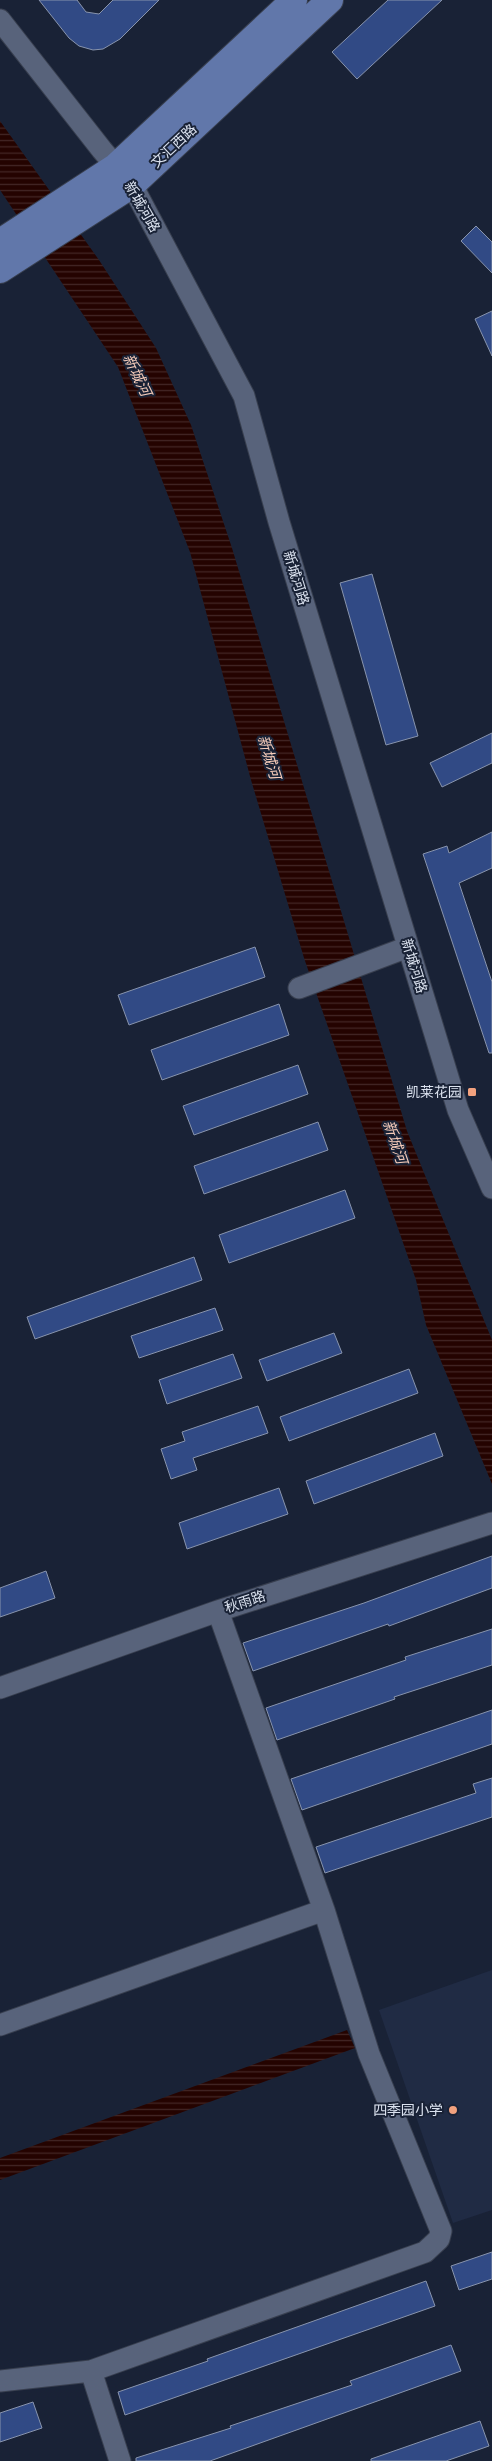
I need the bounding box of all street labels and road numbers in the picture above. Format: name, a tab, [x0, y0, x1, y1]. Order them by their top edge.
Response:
street label: 文汇西路	[148, 121, 200, 171]
street label: 新城河路	[122, 179, 162, 235]
street label: 新城河路	[281, 549, 311, 607]
street label: 新城河路	[399, 937, 429, 995]
street label: 秋雨路	[223, 1588, 267, 1616]

